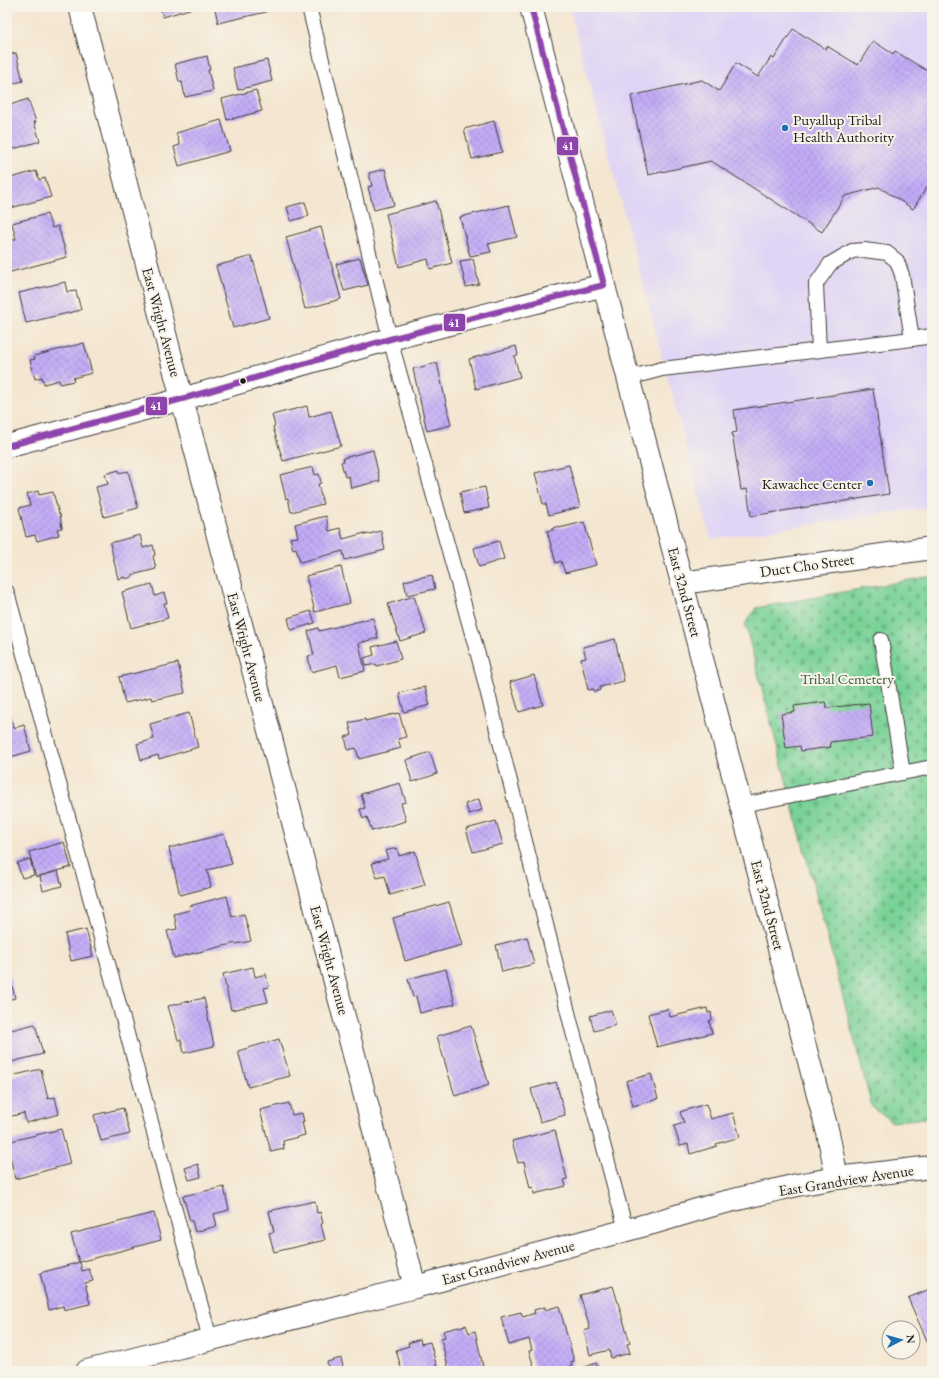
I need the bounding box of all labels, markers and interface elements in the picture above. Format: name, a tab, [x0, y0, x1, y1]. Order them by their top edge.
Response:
place label: Puyallup Tribal Health Authority	[793, 110, 895, 146]
marker: Puyallup Tribal Health Authority	[780, 123, 790, 133]
line badge: 41	[556, 136, 579, 156]
text: 41	[562, 139, 574, 153]
street label: East Wright Avenue	[138, 265, 186, 379]
line badge: 41	[443, 313, 466, 332]
text: 41	[448, 316, 460, 330]
unlabelled marker	[238, 376, 248, 386]
line badge: 41	[145, 396, 168, 416]
text: 41	[150, 399, 162, 413]
place label: Kawachee Center	[762, 474, 862, 493]
marker: Kawachee Center	[865, 478, 875, 488]
street label: East 32nd Street	[664, 545, 706, 639]
street label: Duct Cho Street	[759, 549, 856, 581]
street label: East Wright Avenue	[223, 590, 271, 704]
park label: Tribal Cemetery	[800, 669, 894, 688]
street label: East 32nd Street	[747, 858, 789, 952]
street label: East Wright Avenue	[306, 903, 354, 1017]
street label: East Grandview Avenue	[777, 1160, 915, 1200]
street label: East Grandview Avenue	[440, 1235, 577, 1289]
north arrow	[881, 1320, 921, 1360]
text: N	[904, 1334, 918, 1344]

